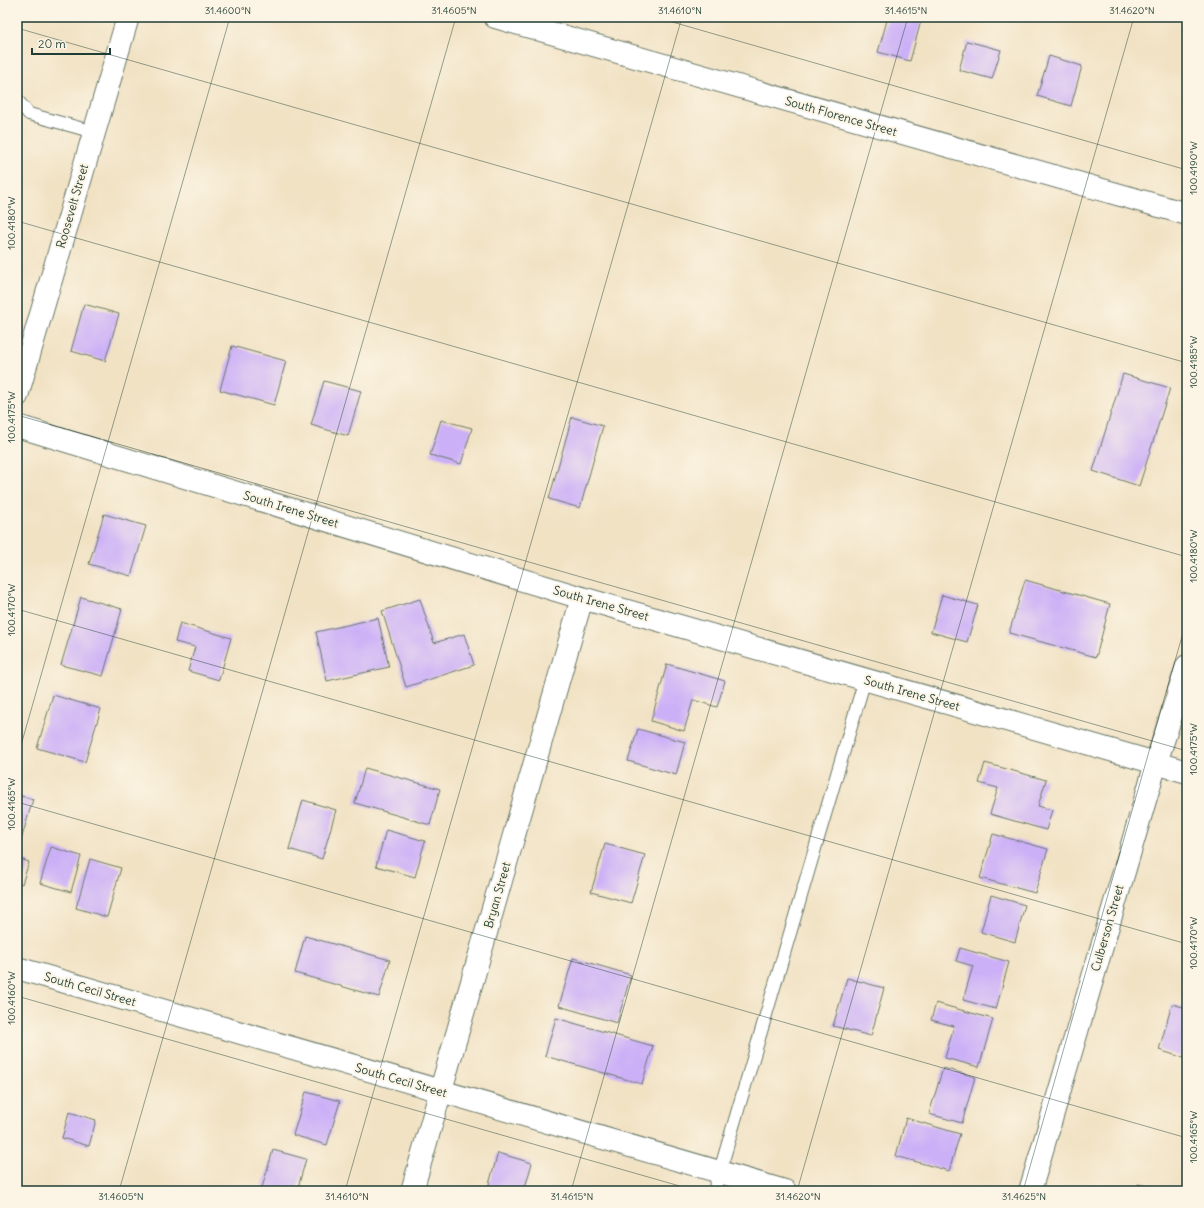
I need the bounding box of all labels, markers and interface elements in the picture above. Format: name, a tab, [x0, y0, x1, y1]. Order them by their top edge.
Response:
text: 31.4600°N	[205, 4, 251, 17]
text: 31.4605°N	[431, 4, 477, 17]
text: 31.4610°N	[658, 4, 702, 17]
text: 31.4615°N	[885, 4, 927, 17]
text: 31.4620°N	[1109, 4, 1155, 17]
scale bar	[32, 30, 110, 56]
text: 20 m	[38, 36, 66, 51]
street label: South Florence Street	[783, 93, 899, 139]
text: 100.4190°W	[1187, 141, 1200, 195]
street label: Roosevelt Street	[53, 162, 91, 250]
text: 100.4180°W	[5, 196, 18, 250]
text: 100.4185°W	[1187, 336, 1200, 388]
text: 100.4175°W	[5, 391, 18, 443]
street label: South Irene Street	[242, 487, 340, 531]
text: 100.4180°W	[1187, 529, 1200, 583]
street label: South Irene Street	[551, 582, 651, 624]
text: 100.4170°W	[5, 584, 18, 636]
street label: South Irene Street	[862, 672, 962, 714]
text: 100.4175°W	[1187, 723, 1200, 775]
text: 100.4165°W	[5, 778, 18, 830]
street label: Bryan Street	[480, 860, 514, 930]
street label: Culberson Street	[1087, 883, 1127, 973]
text: 100.4170°W	[1187, 917, 1200, 969]
street label: South Cecil Street	[42, 969, 138, 1009]
text: 100.4160°W	[5, 971, 18, 1025]
street label: South Cecil Street	[353, 1060, 449, 1100]
text: 100.4165°W	[1187, 1111, 1200, 1163]
text: 31.4605°N	[98, 1190, 144, 1203]
text: 31.4610°N	[325, 1190, 369, 1203]
text: 31.4615°N	[551, 1190, 593, 1203]
text: 31.4620°N	[775, 1190, 821, 1203]
text: 31.4625°N	[1002, 1190, 1046, 1203]

